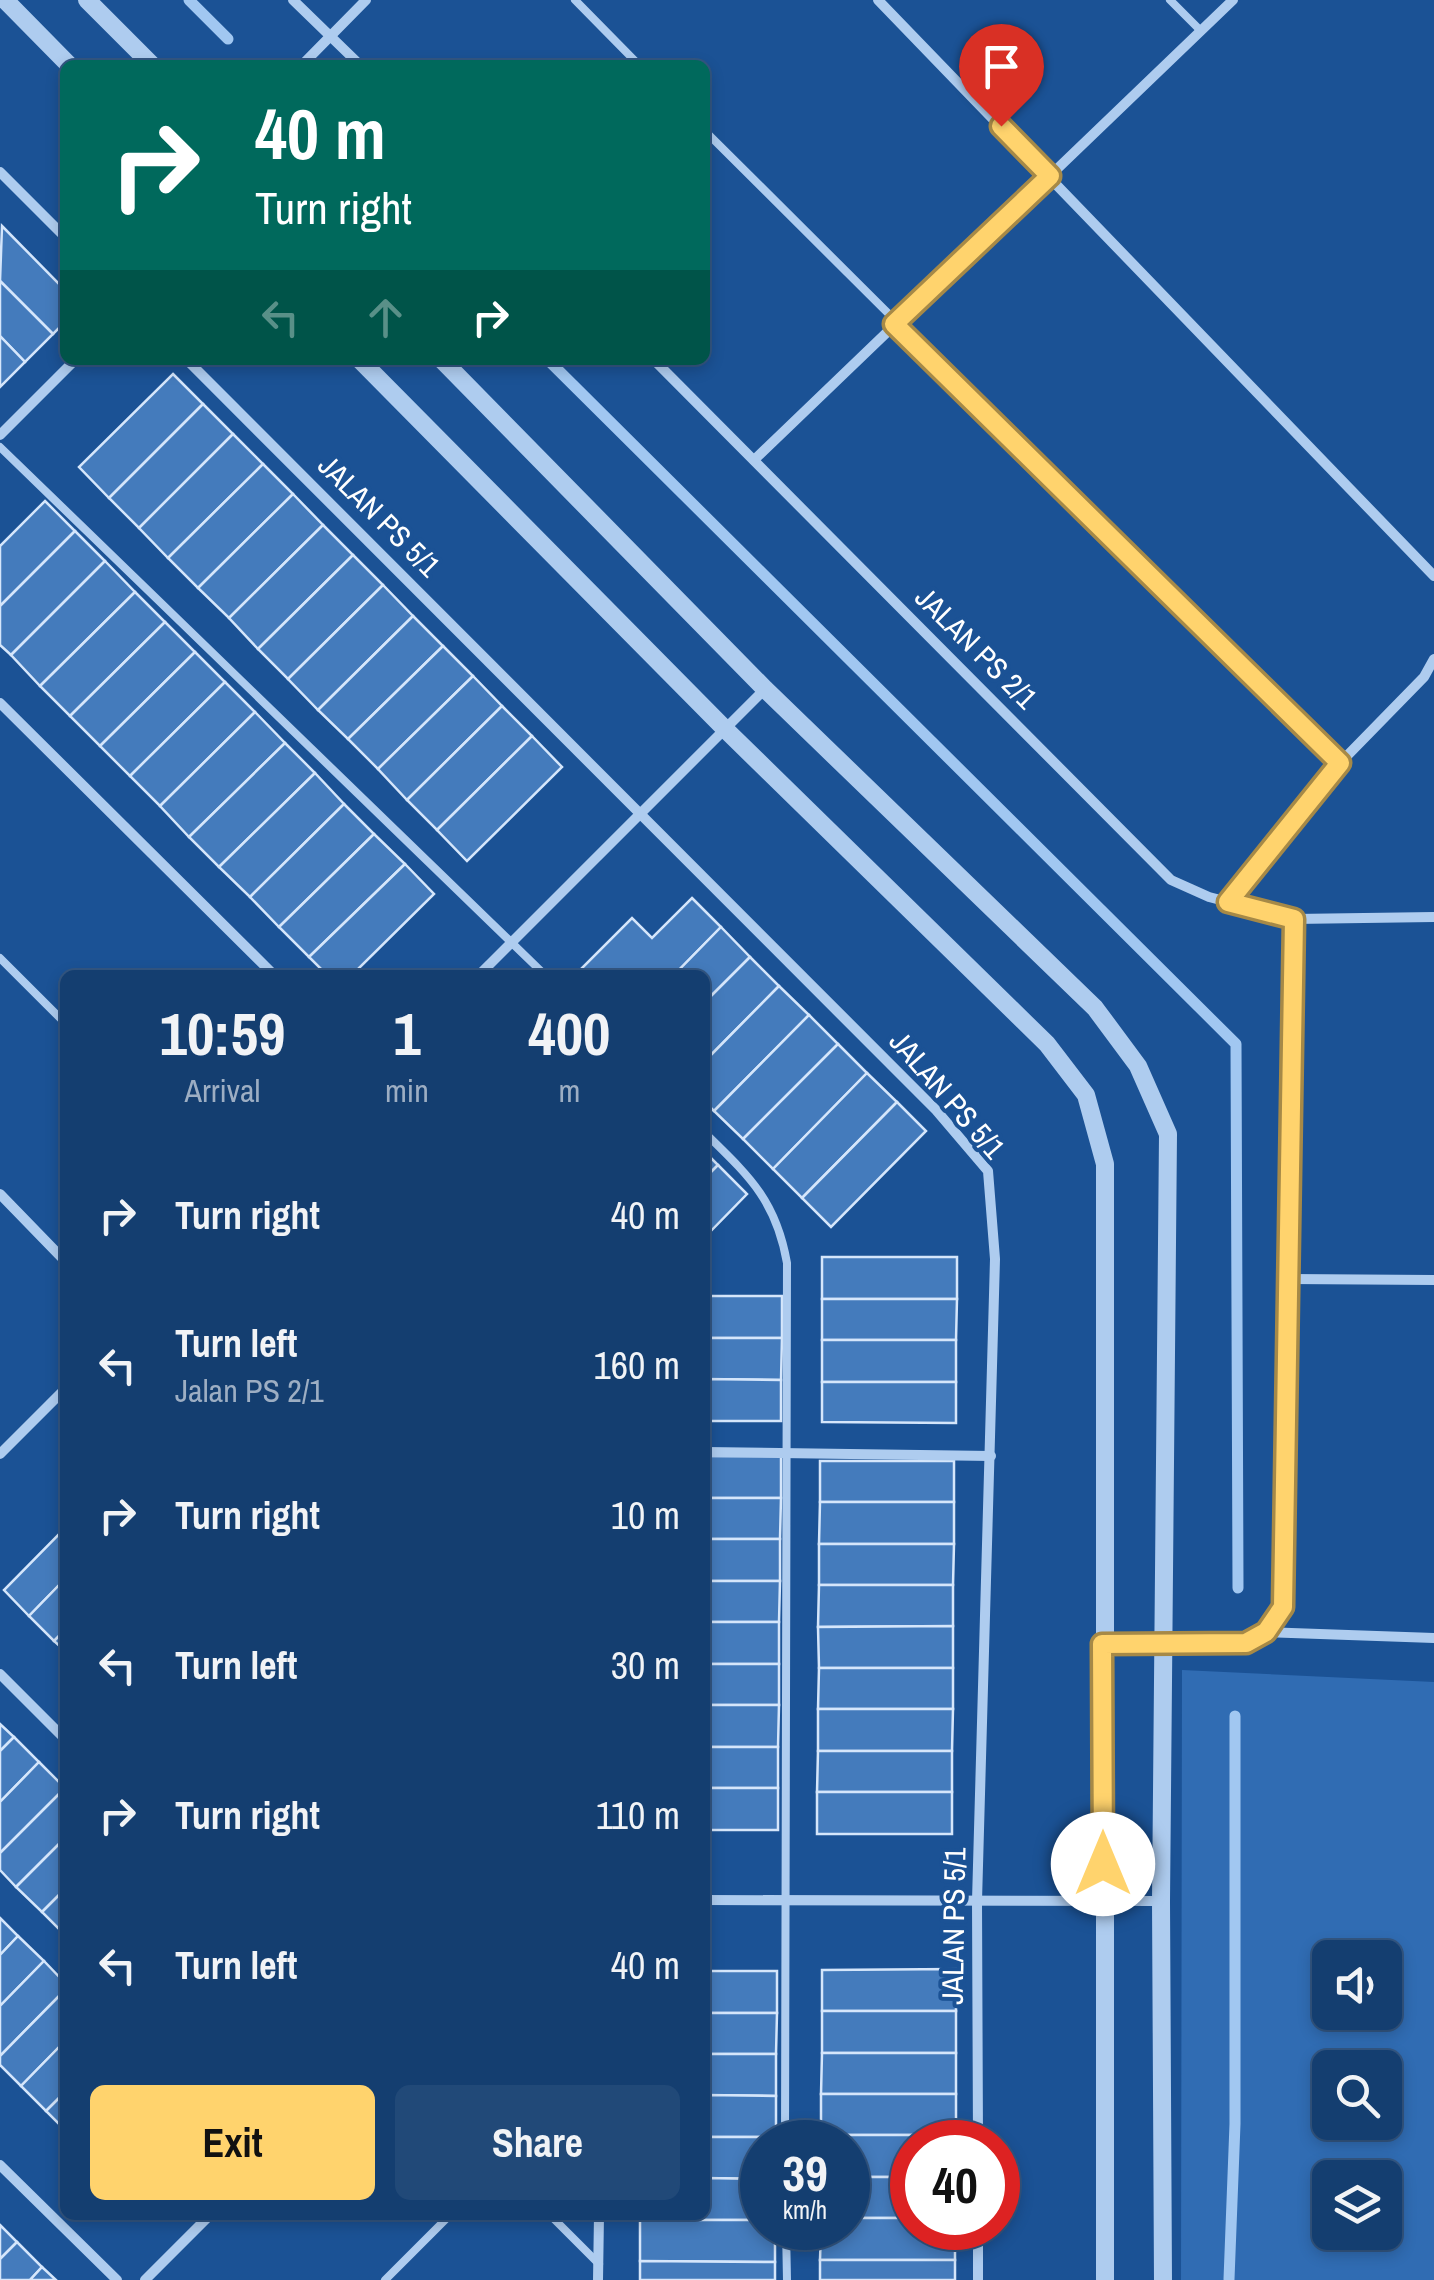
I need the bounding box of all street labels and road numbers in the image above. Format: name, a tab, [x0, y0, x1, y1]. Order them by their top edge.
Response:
street label: JALAN PS 5/1	[310, 446, 450, 585]
street label: JALAN PS 2/1	[907, 578, 1047, 717]
street label: JALAN PS 5/1	[881, 1022, 1015, 1167]
street label: JALAN PS 5/1	[932, 1847, 974, 2005]

